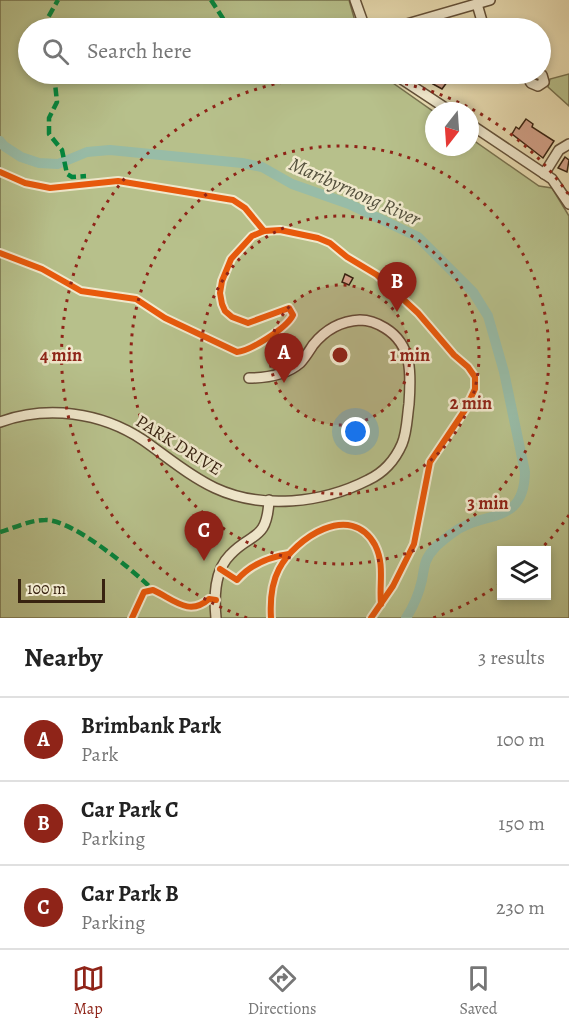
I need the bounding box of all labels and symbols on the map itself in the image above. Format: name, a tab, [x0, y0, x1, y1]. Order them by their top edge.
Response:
north arrow	[425, 102, 479, 156]
water label: Maribyrnong River	[285, 150, 426, 233]
pin: B	[378, 262, 416, 312]
pin: A	[264, 334, 304, 383]
text: 4 min	[40, 343, 82, 367]
text: 1 min	[390, 343, 430, 367]
centre of rings	[330, 345, 350, 365]
text: 2 min	[450, 391, 492, 415]
street label: PARK DRIVE	[131, 409, 227, 481]
your location	[341, 417, 370, 446]
text: 3 min	[467, 491, 509, 515]
pin: C	[184, 512, 224, 561]
scale bar	[18, 576, 105, 604]

